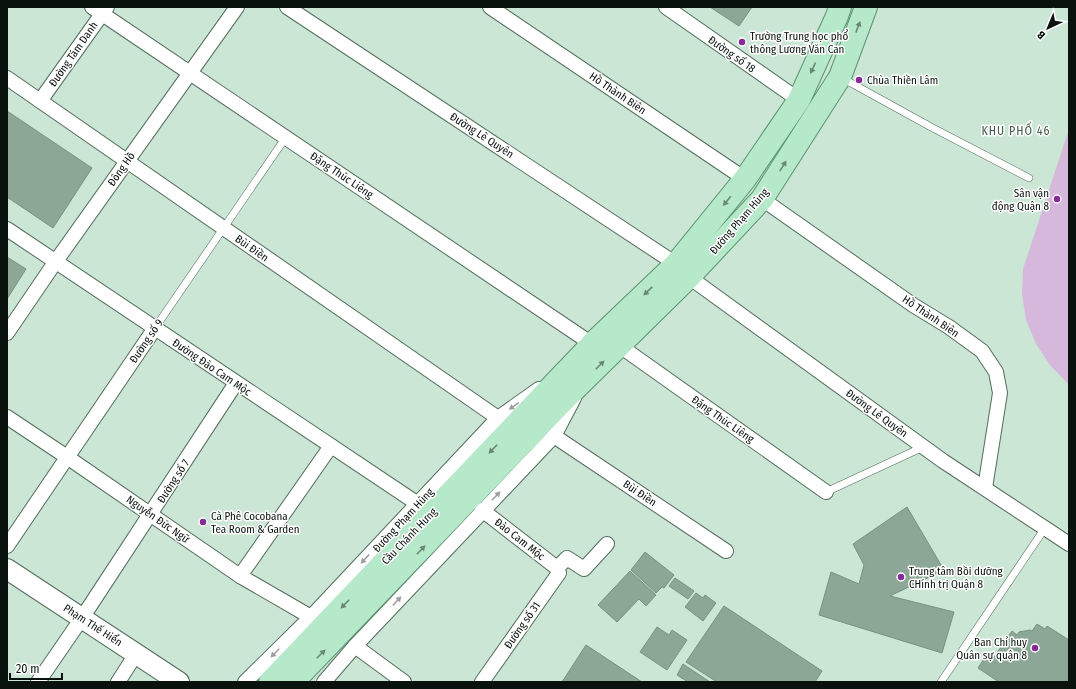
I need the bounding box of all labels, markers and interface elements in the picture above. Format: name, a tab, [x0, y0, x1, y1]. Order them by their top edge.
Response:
north arrow	[1028, 8, 1068, 48]
street label: Đường Tám Danh	[46, 19, 101, 89]
one-way arrow	[855, 21, 861, 33]
text: B	[1035, 28, 1048, 42]
place label: Trường Trung học phổ thông Lương Văn Can	[750, 29, 848, 56]
street label: Đường số 18	[706, 33, 758, 76]
marker: Trường Trung học phổ thông Lương Văn Can	[737, 37, 747, 47]
one-way arrow	[810, 63, 816, 74]
street label: Hồ Thành Biên	[587, 70, 649, 117]
place label: Chùa Thiền Lâm	[867, 74, 938, 87]
marker: Chùa Thiền Lâm	[854, 75, 864, 85]
street label: Đường Lê Quyên	[447, 110, 516, 161]
district label: KHU PHỐ 46	[981, 121, 1051, 138]
street label: Đông Hồ	[105, 150, 138, 189]
street label: Đặng Thúc Liêng	[308, 150, 376, 202]
one-way arrow	[779, 161, 787, 171]
street label: Đường Phạm Hùng	[707, 185, 772, 257]
place label: Sân vận động Quận 8	[992, 187, 1049, 213]
marker: Sân vận động Quận 8	[1052, 194, 1062, 204]
one-way arrow	[723, 195, 732, 206]
street label: Bùi Điền	[233, 232, 271, 265]
one-way arrow	[643, 286, 653, 295]
street label: Hồ Thành Biên	[900, 293, 962, 340]
street label: Đường số 9	[127, 317, 166, 366]
street label: Đường Đào Cam Mộc	[170, 336, 254, 399]
one-way arrow	[595, 360, 605, 370]
street label: Đường Lê Quyên	[843, 387, 910, 440]
street label: Đặng Thúc Liêng	[689, 393, 757, 446]
one-way arrow	[509, 402, 519, 410]
one-way arrow	[488, 444, 498, 454]
street label: Đường số 7	[155, 457, 193, 506]
street label: Bùi Điền	[620, 477, 659, 509]
street label: Đường Phạm Hùng	[370, 485, 437, 555]
one-way arrow	[491, 491, 501, 501]
street label: Nguyễn Đức Ngữ	[124, 493, 192, 546]
street label: Cầu Chánh Hưng	[379, 505, 440, 567]
place label: Cà Phê Cocobana Tea Room & Garden	[211, 510, 300, 536]
street label: Đào Cam Mộc	[492, 516, 548, 563]
marker: Cà Phê Cocobana Tea Room & Garden	[198, 517, 208, 527]
one-way arrow	[416, 545, 425, 555]
one-way arrow	[361, 555, 370, 564]
place label: Trung tâm Bồi dưỡng CHính trị Quận 8	[909, 565, 1004, 591]
marker: Trung tâm Bồi dưỡng CHính trị Quận 8	[896, 572, 906, 582]
one-way arrow	[392, 596, 402, 606]
one-way arrow	[341, 599, 350, 608]
street label: Đường số 31	[502, 599, 543, 651]
street label: Phạm Thế Hiển	[61, 601, 125, 649]
place label: Ban Chỉ huy Quân sự quận 8	[956, 636, 1027, 662]
marker: Ban Chỉ huy Quân sự quận 8	[1030, 643, 1040, 653]
one-way arrow	[270, 648, 280, 658]
one-way arrow	[316, 649, 326, 659]
scale bar	[10, 655, 62, 681]
text: 20 m	[16, 662, 40, 676]

